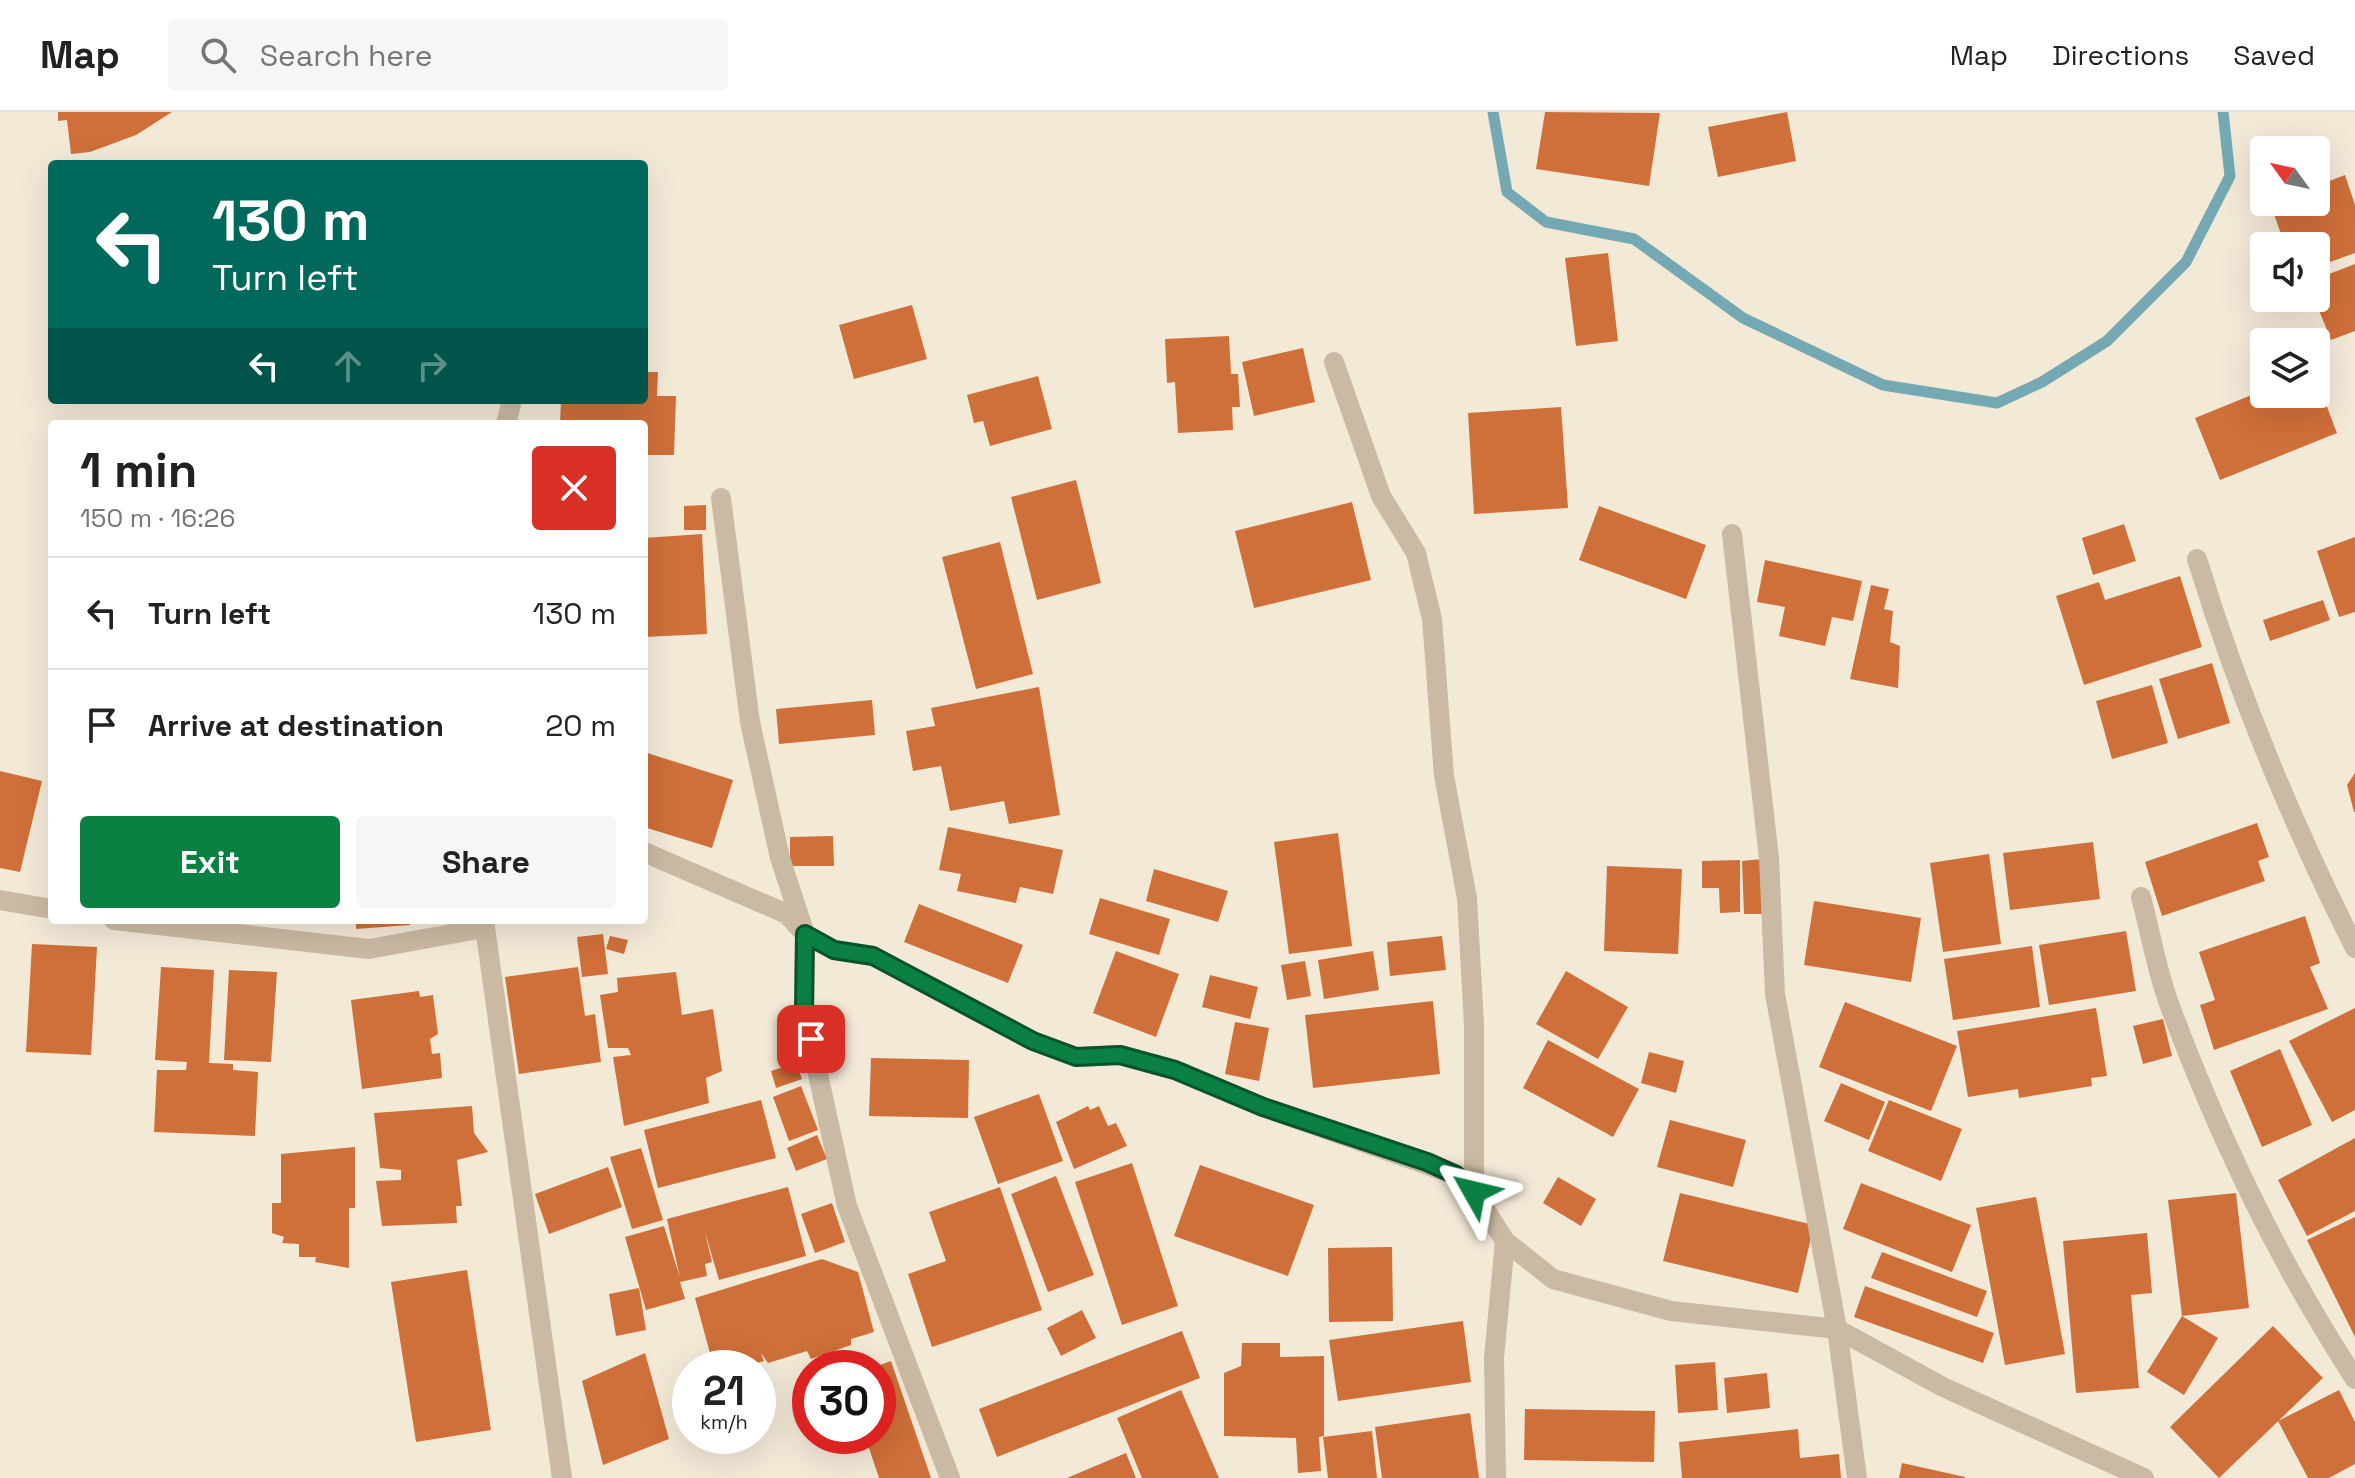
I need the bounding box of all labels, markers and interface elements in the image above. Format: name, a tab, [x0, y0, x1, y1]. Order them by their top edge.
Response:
search box	[168, 19, 728, 91]
text: Map	[40, 31, 120, 79]
icon: search	[196, 33, 240, 77]
text: Search here	[260, 36, 433, 75]
text: Map	[1950, 37, 2008, 73]
text: Directions	[2052, 37, 2189, 73]
text: Saved	[2233, 37, 2315, 73]
north arrow	[2250, 136, 2330, 216]
map controls	[2250, 136, 2330, 408]
text: 130 m	[212, 185, 370, 256]
icon: left	[80, 192, 184, 296]
button: sound	[2250, 232, 2330, 312]
text: Turn left	[212, 255, 359, 301]
button: layers	[2250, 328, 2330, 408]
icon: left	[242, 344, 286, 388]
icon: ahead	[326, 344, 370, 388]
icon: right	[410, 344, 454, 388]
text: 1 min	[80, 440, 197, 501]
button: close	[532, 446, 616, 530]
text: 150 m · 16:26	[80, 501, 235, 535]
icon: left	[80, 591, 124, 635]
text: Turn left	[148, 594, 271, 633]
text: 130 m	[533, 594, 616, 633]
icon: arrive	[80, 703, 124, 747]
text: Arrive at destination	[148, 706, 444, 745]
text: 20 m	[545, 706, 616, 745]
button: Exit	[80, 816, 340, 908]
button: Share	[356, 816, 616, 908]
pin	[777, 1005, 845, 1073]
icon: arrive	[789, 1017, 833, 1061]
position arrow	[1432, 1150, 1516, 1234]
speed limit sign: 30	[792, 1350, 896, 1454]
text: 21	[703, 1366, 745, 1417]
text: km/h	[700, 1409, 748, 1435]

